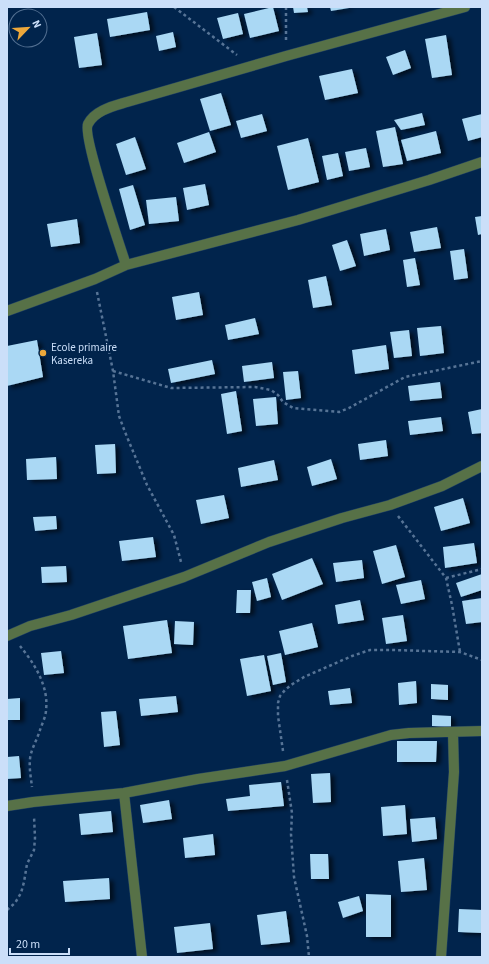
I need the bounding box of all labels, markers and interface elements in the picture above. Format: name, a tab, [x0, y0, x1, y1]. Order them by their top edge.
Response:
north arrow	[8, 8, 48, 48]
text: N	[28, 17, 45, 30]
place label: Ecole primaire Kasereka	[51, 340, 118, 368]
marker: Ecole primaire Kasereka	[38, 348, 48, 358]
scale bar	[10, 930, 69, 956]
text: 20 m	[16, 936, 40, 953]

